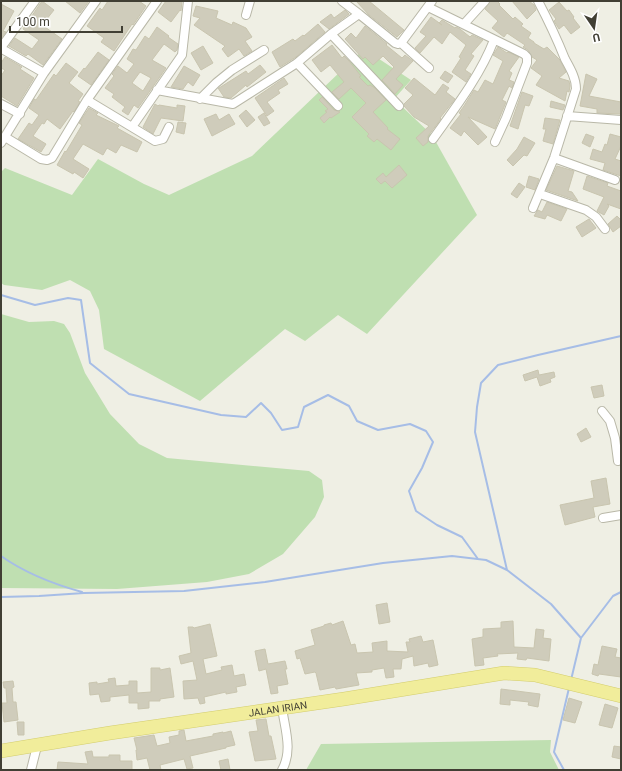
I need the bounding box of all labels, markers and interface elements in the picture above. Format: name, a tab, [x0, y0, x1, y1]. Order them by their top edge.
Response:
scale bar	[10, 8, 122, 34]
north arrow	[574, 8, 614, 48]
text: 100 m	[16, 15, 50, 29]
text: U	[591, 30, 601, 44]
street label: JALAN IRIAN	[248, 699, 308, 719]

